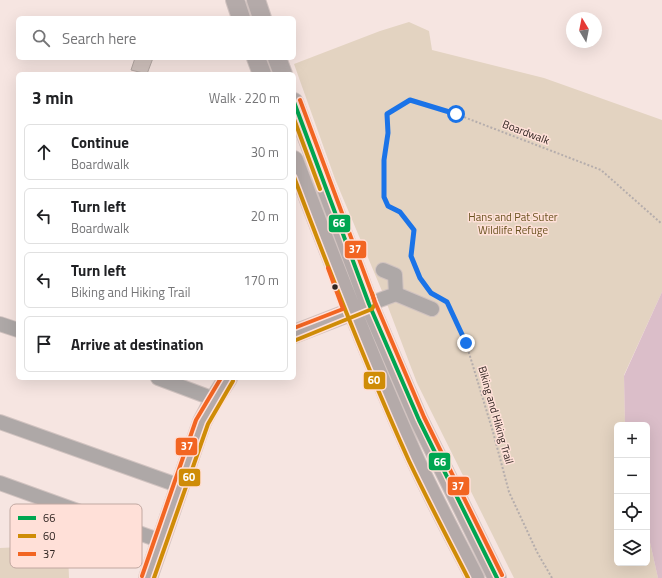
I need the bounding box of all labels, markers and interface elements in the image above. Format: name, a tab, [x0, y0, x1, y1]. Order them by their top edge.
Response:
north arrow	[566, 12, 602, 48]
search box	[16, 16, 296, 60]
icon: search	[30, 27, 52, 49]
text: Search here	[62, 27, 136, 50]
text: 3 min	[32, 85, 73, 111]
text: Walk · 220 m	[209, 88, 280, 108]
route start	[447, 105, 465, 123]
street label: Boardwalk	[500, 116, 553, 149]
text: Continue	[71, 131, 129, 154]
icon: ahead	[33, 141, 55, 163]
text: 30 m	[251, 142, 279, 162]
text: Boardwalk	[71, 154, 129, 174]
text: Turn left	[71, 195, 126, 218]
icon: left	[33, 205, 55, 227]
text: 20 m	[251, 206, 279, 226]
park label: Hans and Pat Suter Wildlife Refuge	[468, 209, 558, 238]
line badge: 66	[328, 214, 351, 233]
text: 66	[333, 215, 345, 231]
text: Boardwalk	[71, 218, 129, 238]
line badge: 37	[344, 240, 367, 259]
text: 37	[349, 241, 361, 257]
text: Turn left	[71, 259, 126, 282]
icon: left	[33, 269, 55, 291]
text: 170 m	[243, 270, 279, 290]
text: Biking and Hiking Trail	[71, 282, 190, 302]
unlabelled marker	[330, 282, 340, 292]
icon: arrive	[33, 333, 55, 355]
text: Arrive at destination	[71, 333, 204, 356]
route end	[457, 334, 475, 352]
street label: Biking and Hiking Trail	[474, 364, 518, 466]
line badge: 60	[363, 371, 386, 390]
text: 60	[368, 372, 380, 388]
map controls	[614, 422, 650, 566]
button: +	[614, 422, 650, 458]
line badge: 37	[175, 437, 198, 456]
text: 37	[181, 438, 193, 454]
line badge: 66	[428, 452, 451, 471]
text: 66	[434, 454, 446, 470]
button: −	[614, 458, 650, 494]
line badge: 60	[178, 468, 201, 487]
text: 60	[183, 469, 195, 485]
line badge: 37	[447, 476, 470, 496]
text: 37	[452, 478, 464, 494]
button: locate	[614, 494, 650, 530]
legend	[10, 504, 142, 568]
text: 66	[43, 510, 55, 526]
text: 60	[43, 528, 55, 544]
button: layers	[614, 530, 650, 566]
text: 37	[43, 546, 55, 562]

